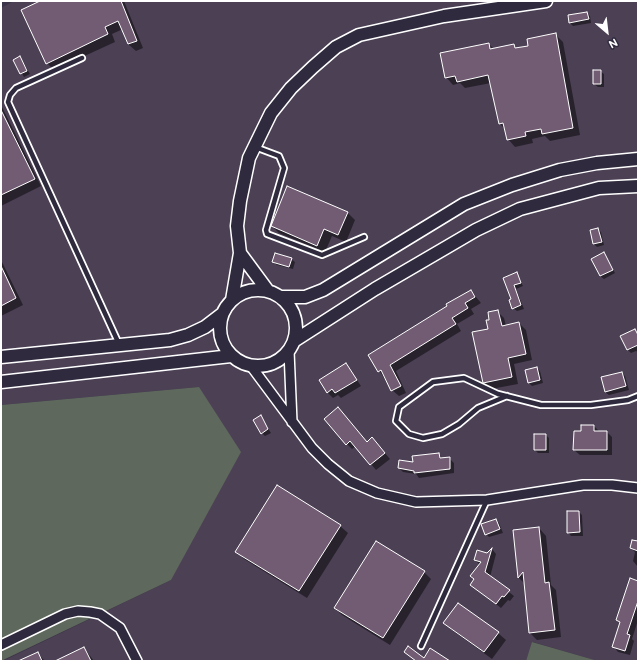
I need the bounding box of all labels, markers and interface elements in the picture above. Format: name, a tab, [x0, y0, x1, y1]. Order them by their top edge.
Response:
north arrow	[587, 12, 627, 52]
text: N	[606, 35, 620, 51]

